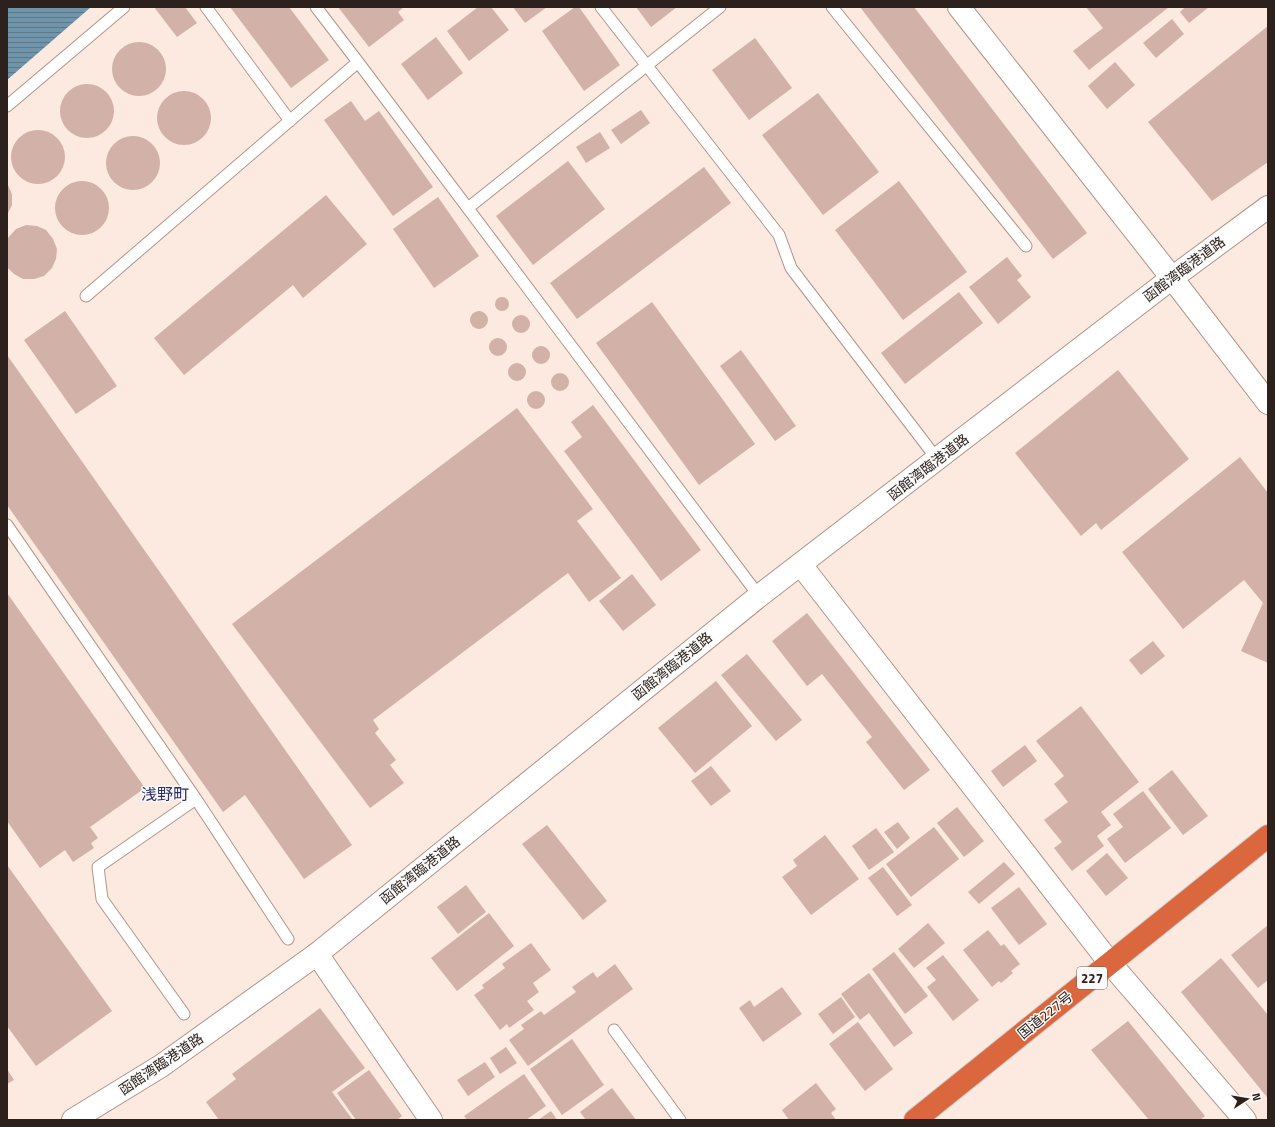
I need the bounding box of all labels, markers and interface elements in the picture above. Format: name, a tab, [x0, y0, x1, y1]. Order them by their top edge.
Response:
street label: 函館湾臨港道路	[1138, 231, 1229, 306]
street label: 函館湾臨港道路	[883, 428, 973, 505]
street label: 函館湾臨港道路	[627, 627, 716, 705]
district label: 浅野町	[141, 782, 189, 806]
street label: 函館湾臨港道路	[375, 831, 464, 909]
road number: 227	[1077, 967, 1107, 989]
street label: 国道227号	[1013, 986, 1077, 1043]
street label: 函館湾臨港道路	[114, 1027, 207, 1100]
north arrow	[1227, 1079, 1267, 1119]
text: N	[1248, 1092, 1265, 1102]

